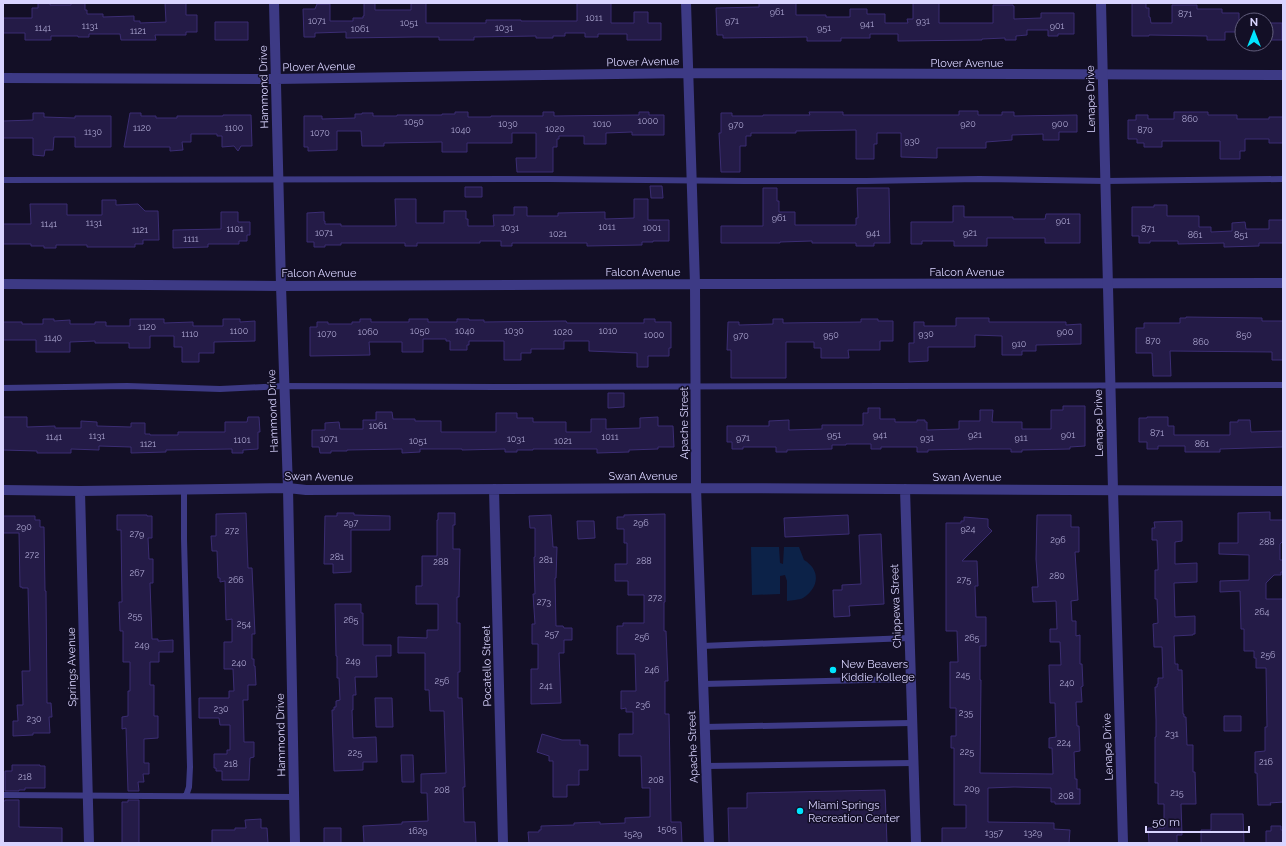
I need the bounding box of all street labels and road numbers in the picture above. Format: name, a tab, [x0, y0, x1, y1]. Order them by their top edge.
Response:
street label: Hammond Drive	[257, 45, 271, 129]
street label: Plover Avenue	[606, 55, 680, 69]
street label: Plover Avenue	[931, 57, 1004, 70]
street label: Plover Avenue	[282, 60, 356, 74]
street label: Lenape Drive	[1084, 65, 1098, 133]
street label: Falcon Avenue	[606, 266, 681, 279]
street label: Falcon Avenue	[930, 266, 1005, 279]
street label: Falcon Avenue	[282, 267, 357, 280]
street label: Hammond Drive	[265, 369, 281, 453]
street label: Apache Street	[678, 386, 691, 459]
street label: Lenape Drive	[1092, 389, 1106, 457]
street label: Swan Avenue	[285, 470, 354, 484]
street label: Swan Avenue	[609, 470, 678, 483]
street label: Swan Avenue	[933, 471, 1002, 484]
street label: Chippewa Street	[888, 563, 904, 648]
street label: Pocatello Street	[480, 625, 494, 707]
street label: Springs Avenue	[65, 627, 79, 707]
street label: Hammond Drive	[274, 693, 288, 777]
street label: Apache Street	[685, 710, 701, 783]
street label: Lenape Drive	[1100, 713, 1116, 781]

